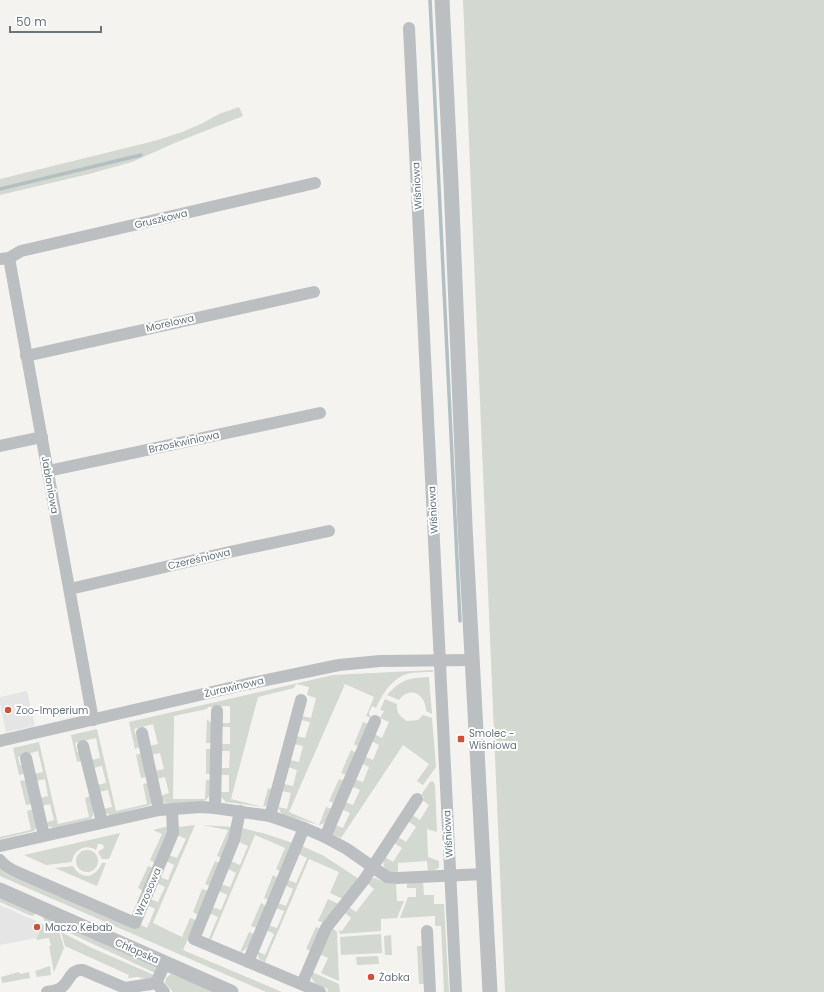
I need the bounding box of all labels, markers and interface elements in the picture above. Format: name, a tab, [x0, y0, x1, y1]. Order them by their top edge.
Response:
scale bar	[10, 8, 101, 34]
text: 50 m	[16, 13, 47, 30]
street label: Wiśniowa	[408, 162, 426, 210]
street label: Gruszkowa	[133, 206, 189, 232]
street label: Morelowa	[145, 310, 195, 336]
street label: Brzoskwiniowa	[147, 427, 221, 457]
street label: Jabłoniowa	[38, 455, 62, 515]
street label: Wiśniowa	[424, 486, 442, 534]
street label: Czereśniowa	[166, 545, 232, 573]
street label: Żurawinowa	[203, 673, 265, 701]
place label: Zoo-Imperium	[16, 703, 88, 718]
marker: Zoo-Imperium	[3, 705, 13, 715]
place label: Smolec - Wiśniowa	[469, 726, 517, 753]
marker: Smolec - Wiśniowa	[456, 734, 466, 744]
street label: Wiśniowa	[439, 810, 457, 858]
street label: Wrzosowa	[131, 866, 165, 918]
place label: Maczo Kebab	[45, 920, 113, 935]
marker: Maczo Kebab	[32, 922, 42, 932]
street label: Chłopska	[113, 935, 161, 967]
place label: Żabka	[379, 970, 410, 985]
marker: Żabka	[366, 972, 376, 982]

